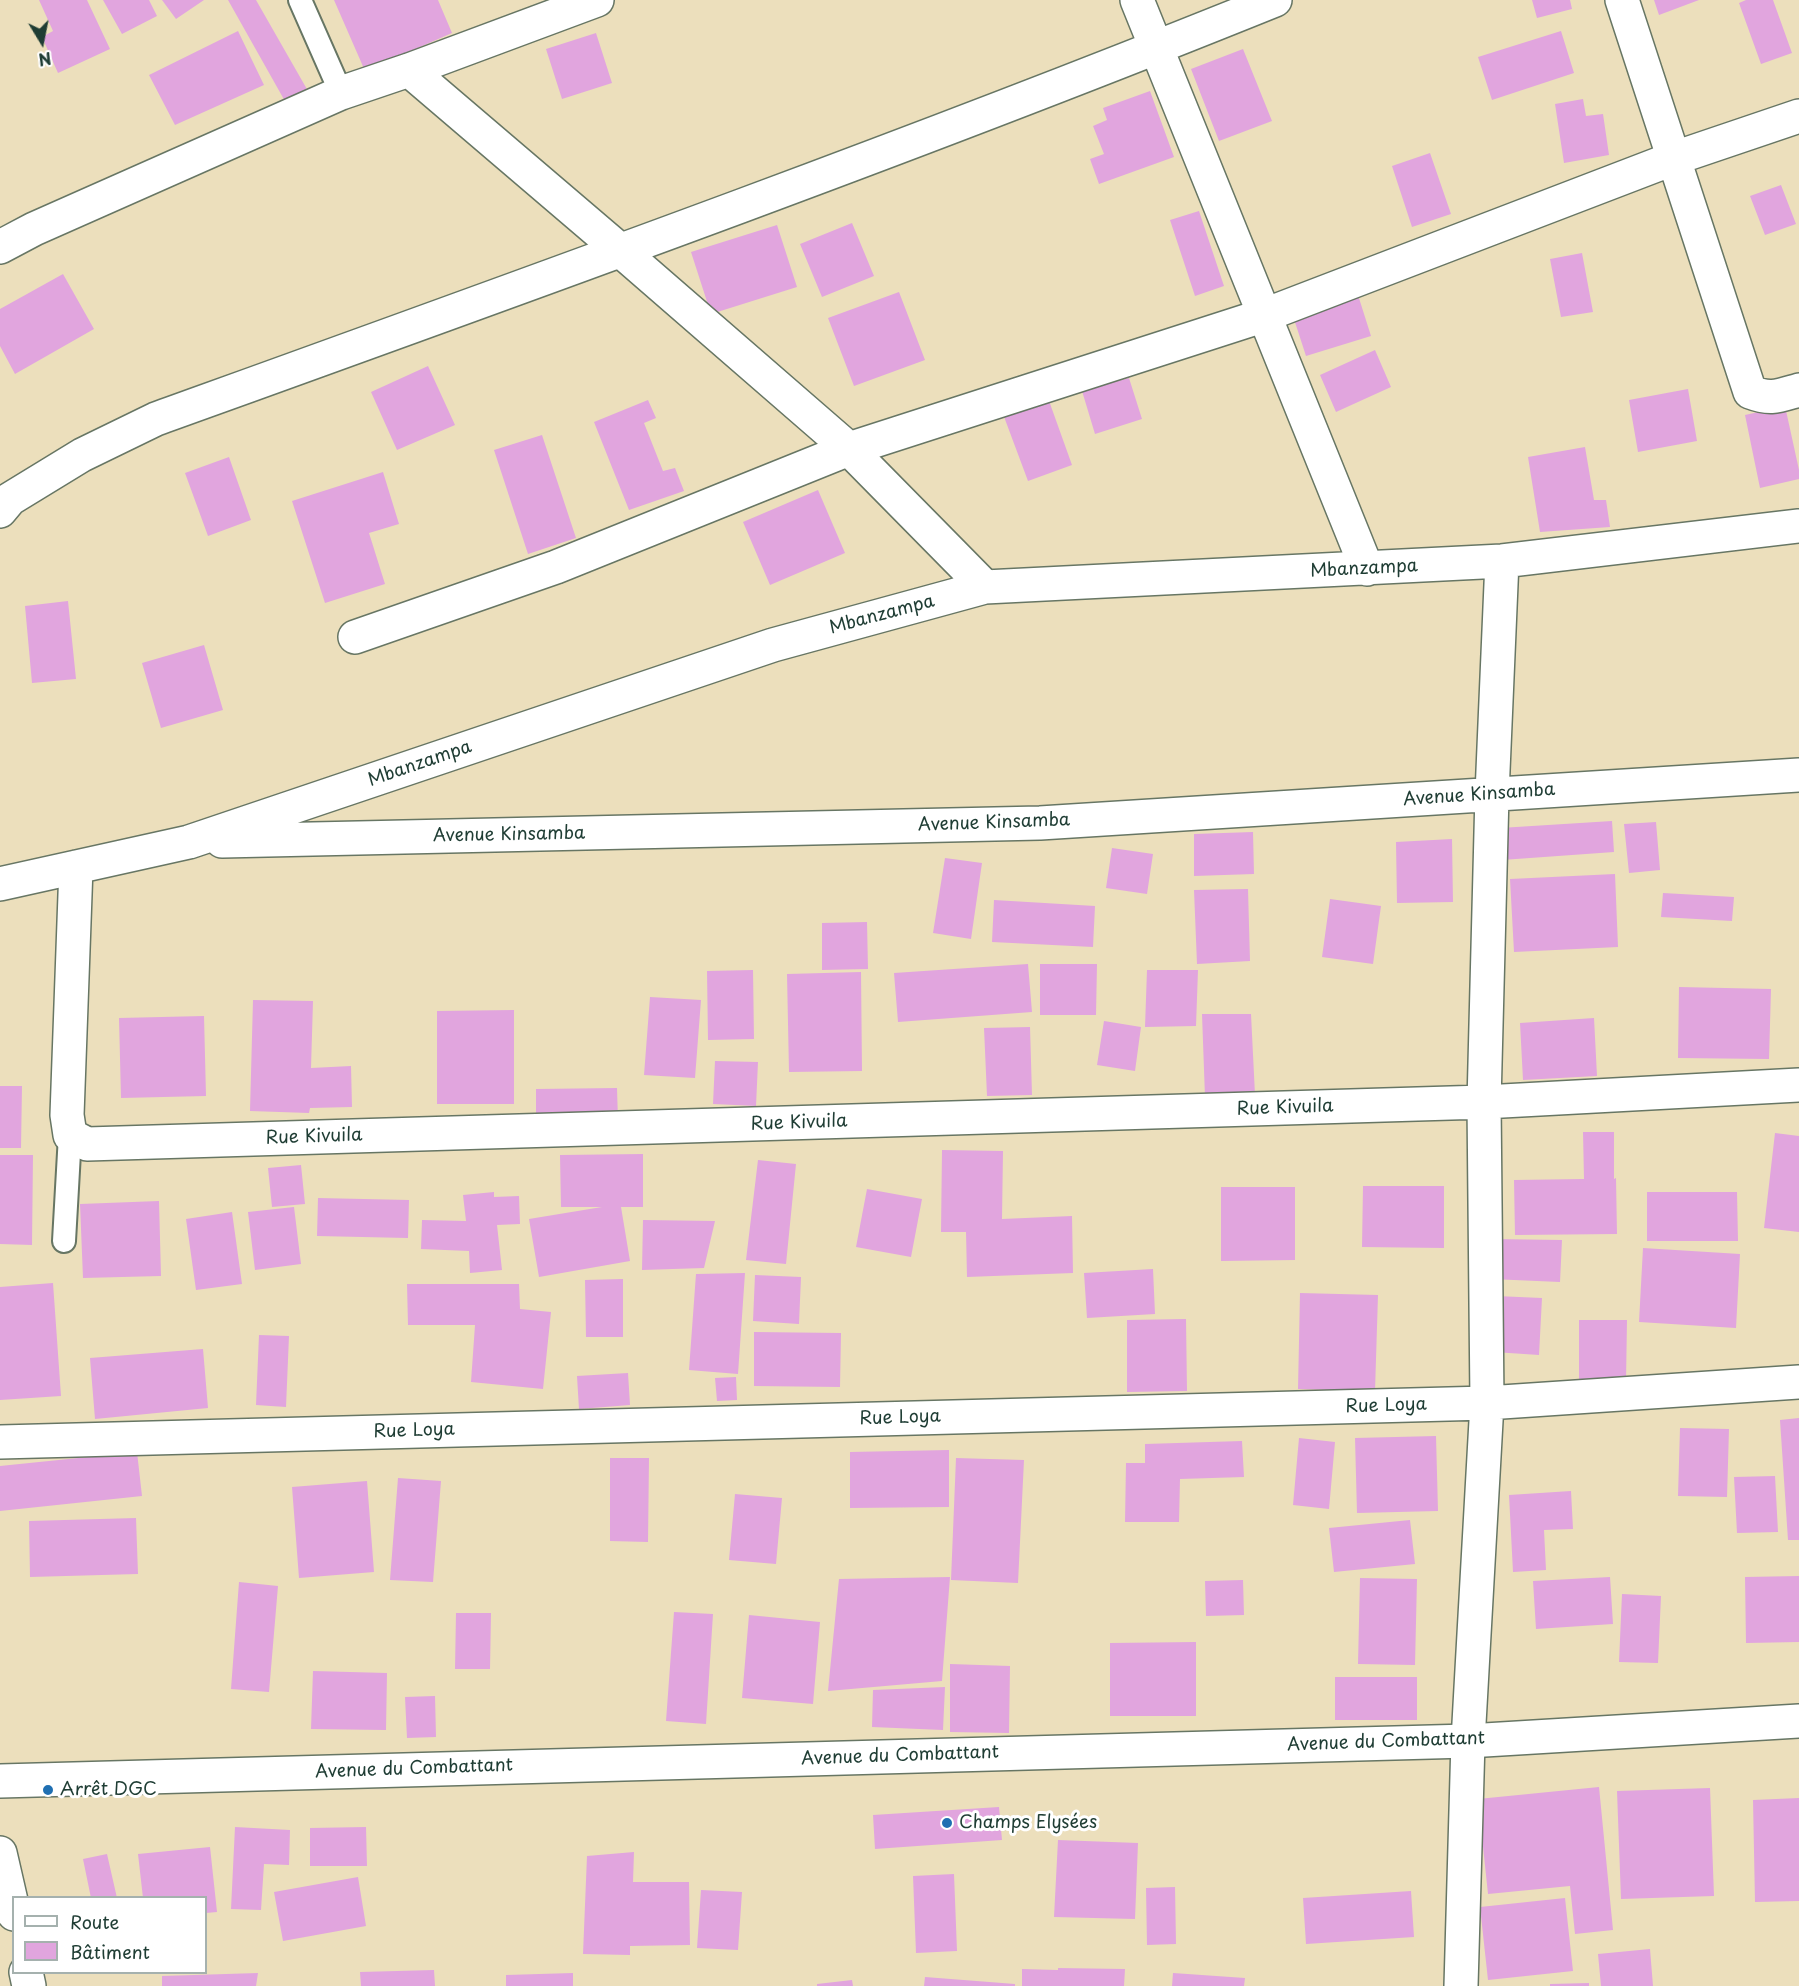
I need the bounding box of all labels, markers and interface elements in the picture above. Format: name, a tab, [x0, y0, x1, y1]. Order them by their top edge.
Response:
north arrow	[12, 12, 72, 72]
text: N	[37, 47, 53, 73]
street label: Mbanzampa	[1310, 555, 1418, 583]
street label: Mbanzampa	[827, 591, 937, 639]
street label: Mbanzampa	[365, 736, 475, 792]
street label: Avenue Kinsamba	[1402, 779, 1556, 811]
street label: Avenue Kinsamba	[918, 810, 1070, 836]
street label: Avenue Kinsamba	[433, 823, 585, 847]
street label: Rue Kivuila	[1236, 1096, 1334, 1120]
street label: Rue Kivuila	[750, 1111, 848, 1135]
street label: Rue Kivuila	[265, 1125, 363, 1149]
street label: Rue Loya	[1345, 1394, 1427, 1418]
street label: Rue Loya	[859, 1406, 941, 1430]
street label: Rue Loya	[373, 1419, 455, 1443]
street label: Avenue du Combattant	[1287, 1728, 1485, 1756]
street label: Avenue du Combattant	[801, 1742, 999, 1770]
street label: Avenue du Combattant	[315, 1755, 513, 1783]
place label: Arrêt DGC	[60, 1779, 157, 1801]
marker: Arrêt DGC	[41, 1783, 55, 1797]
place label: Champs Elysées	[959, 1812, 1097, 1834]
marker: Champs Elysées	[940, 1816, 954, 1830]
legend	[12, 1896, 207, 1974]
text: Route	[70, 1908, 119, 1935]
text: Bâtiment	[70, 1938, 150, 1965]

